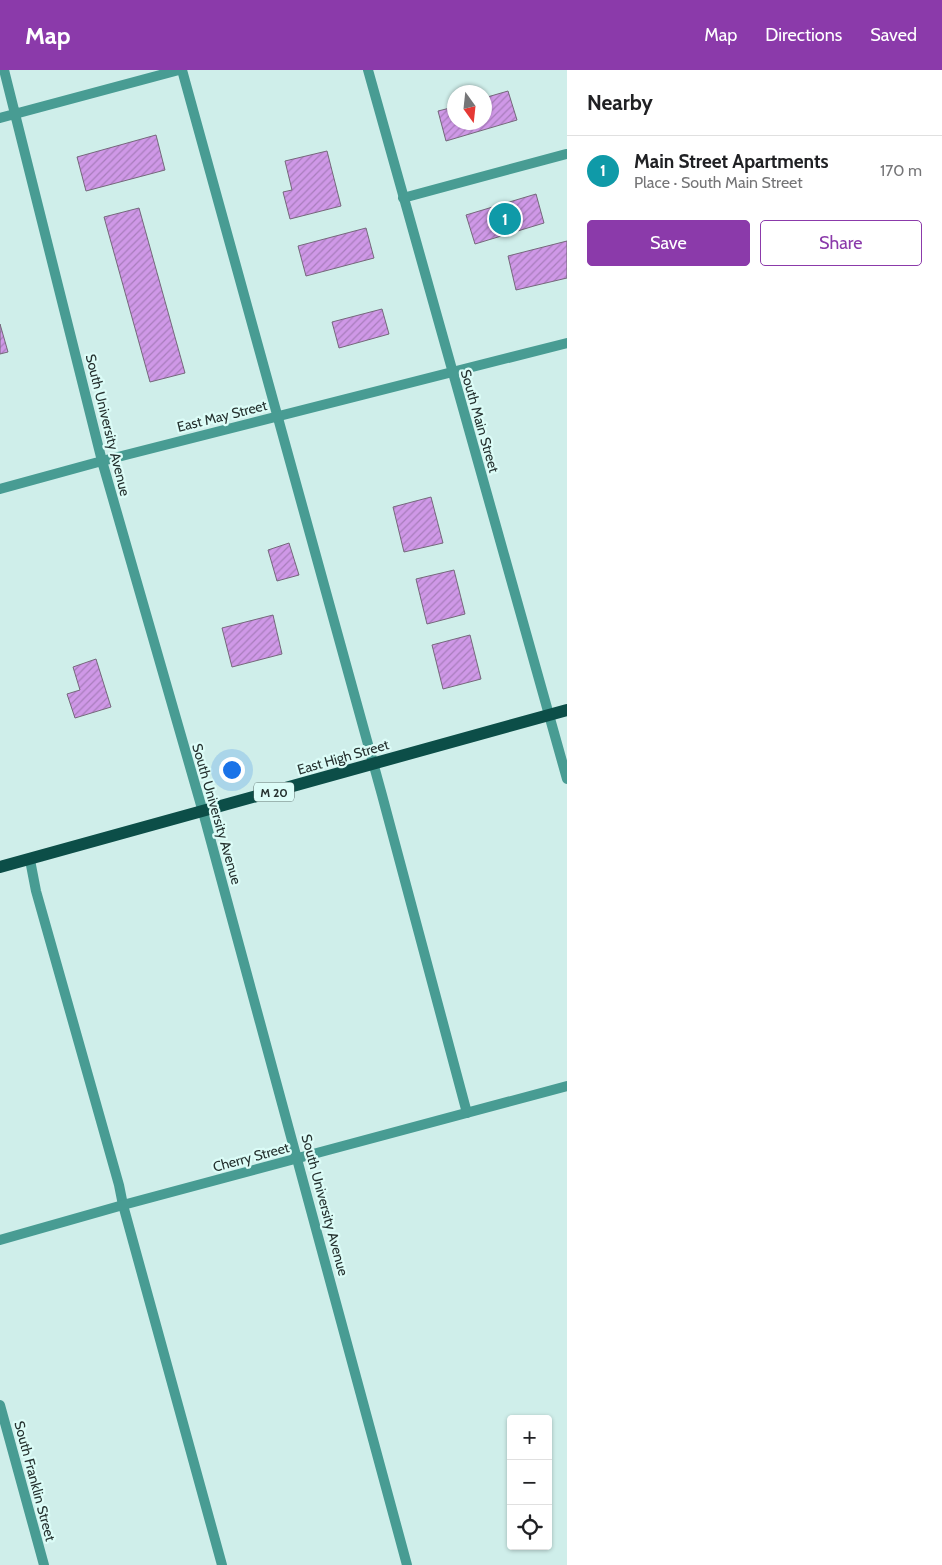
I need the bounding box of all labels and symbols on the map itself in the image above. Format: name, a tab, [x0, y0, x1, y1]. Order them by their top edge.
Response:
north arrow	[447, 85, 492, 130]
pin: 1	[489, 200, 521, 238]
street label: South University Avenue	[82, 352, 134, 498]
street label: South Main Street	[457, 367, 503, 475]
street label: East May Street	[175, 396, 269, 436]
street label: East High Street	[295, 735, 391, 779]
street label: South University Avenue	[188, 741, 246, 887]
your location	[219, 757, 245, 783]
road number: M 20	[254, 782, 294, 802]
street label: South University Avenue	[297, 1132, 353, 1278]
street label: Cherry Street	[211, 1138, 291, 1176]
street label: South Franklin Street	[10, 1419, 60, 1543]

